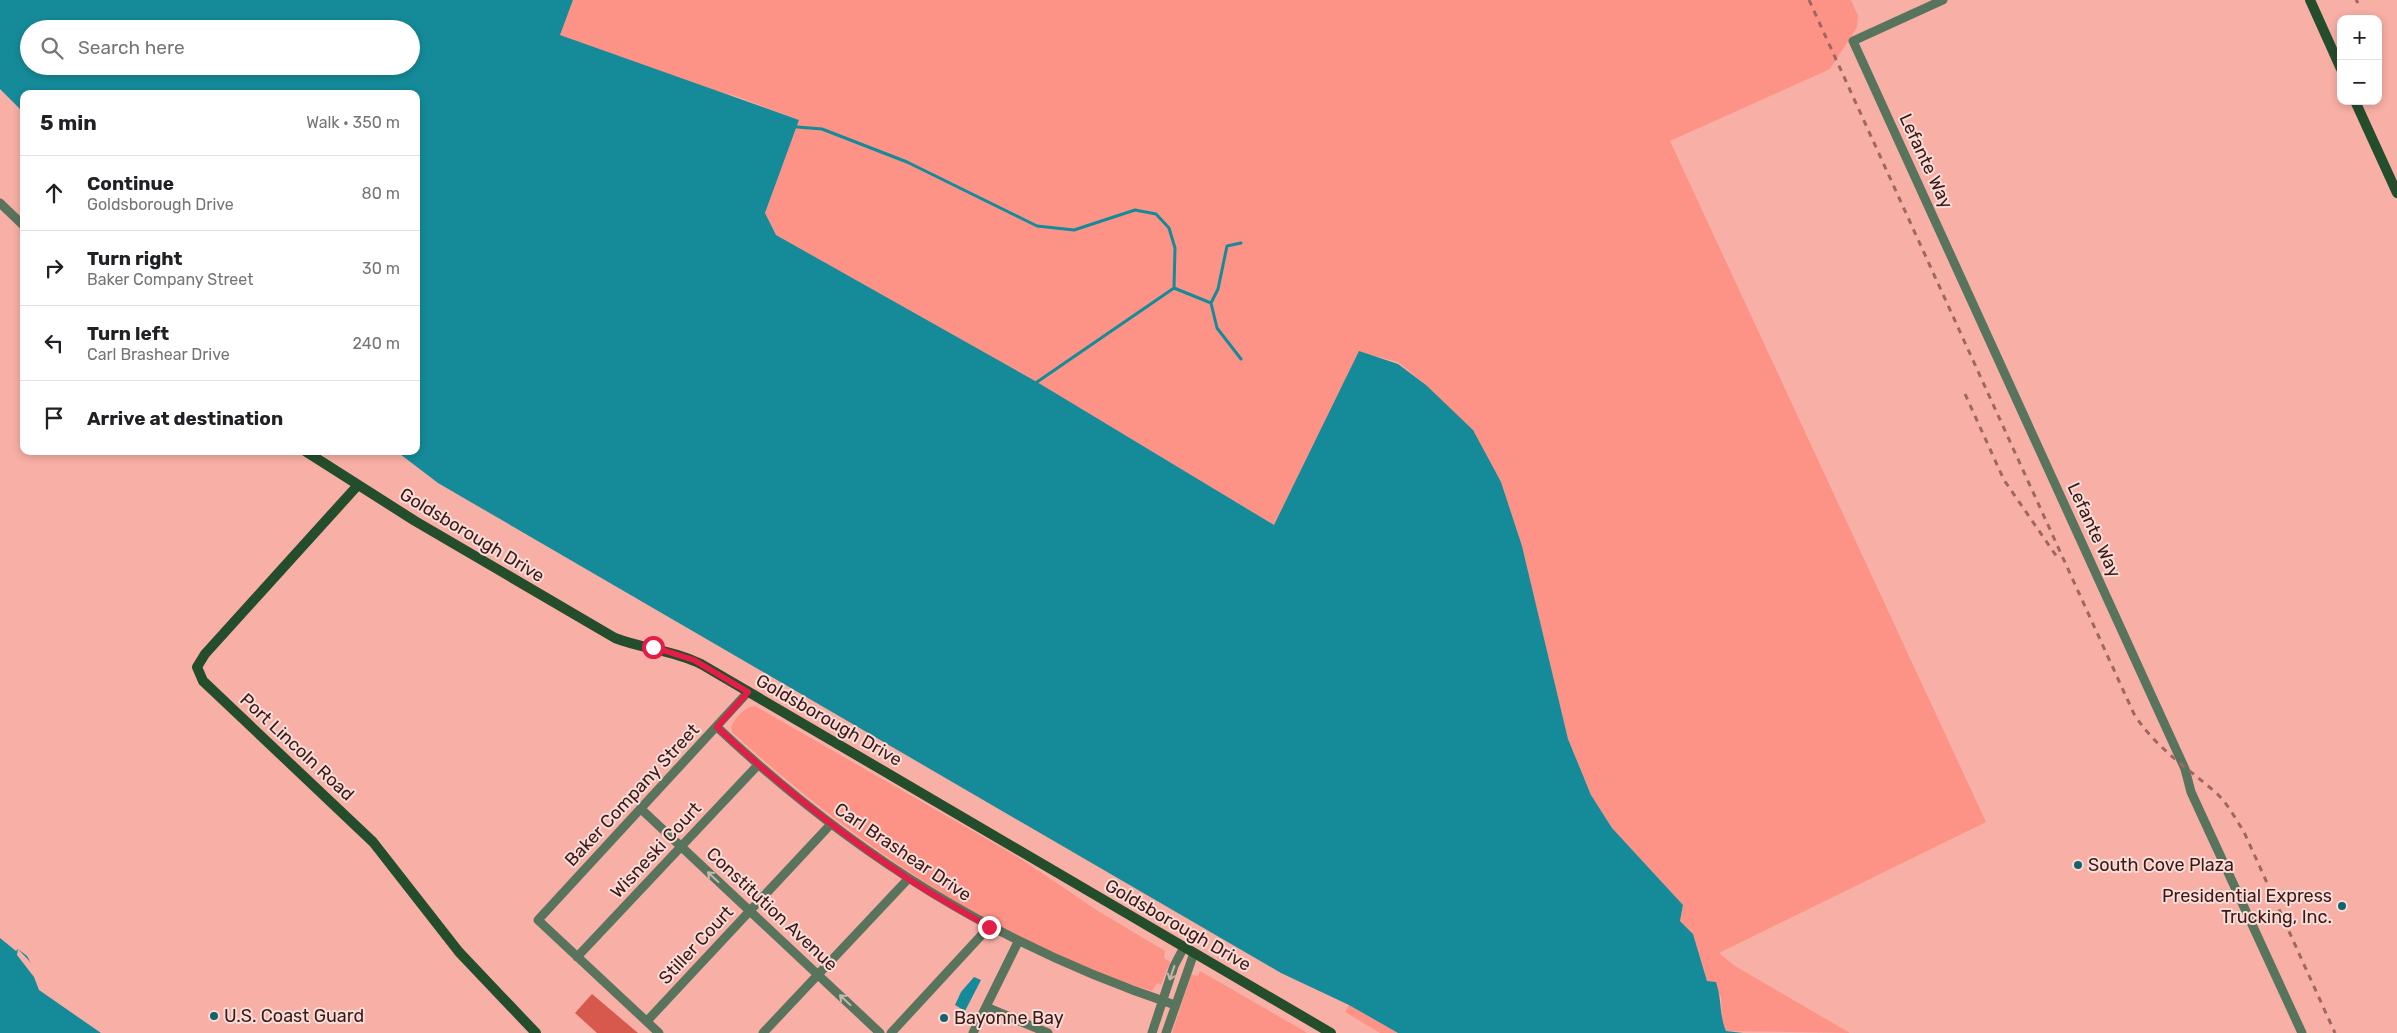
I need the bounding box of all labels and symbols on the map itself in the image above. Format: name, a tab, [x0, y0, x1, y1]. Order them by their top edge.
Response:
street label: Lefante Way	[1894, 110, 1958, 212]
street label: Lefante Way	[2062, 479, 2126, 581]
street label: Goldsborough Drive	[396, 483, 548, 587]
route start	[642, 636, 665, 659]
street label: Goldsborough Drive	[752, 669, 906, 771]
street label: Port Lincoln Road	[235, 688, 359, 806]
street label: Baker Company Street	[560, 719, 704, 871]
street label: Wisneski Court	[606, 797, 706, 903]
street label: Carl Brashear Drive	[830, 798, 976, 906]
street label: Constitution Avenue	[702, 843, 842, 975]
place label: South Cove Plaza	[2088, 854, 2234, 876]
marker: South Cove Plaza	[2072, 859, 2084, 871]
one-way arrow	[707, 871, 720, 883]
street label: Goldsborough Drive	[1101, 874, 1255, 976]
place label: Presidential Express Trucking, Inc.	[2162, 885, 2332, 928]
marker: Presidential Express Trucking, Inc.	[2336, 900, 2348, 912]
street label: Stiller Court	[654, 901, 738, 989]
route end	[978, 916, 1001, 939]
one-way arrow	[1166, 965, 1176, 981]
one-way arrow	[838, 994, 851, 1006]
place label: U.S. Coast Guard	[224, 1005, 364, 1027]
place label: Bayonne Bay	[954, 1007, 1064, 1029]
marker: U.S. Coast Guard	[208, 1010, 220, 1022]
marker: Bayonne Bay	[938, 1012, 950, 1024]

